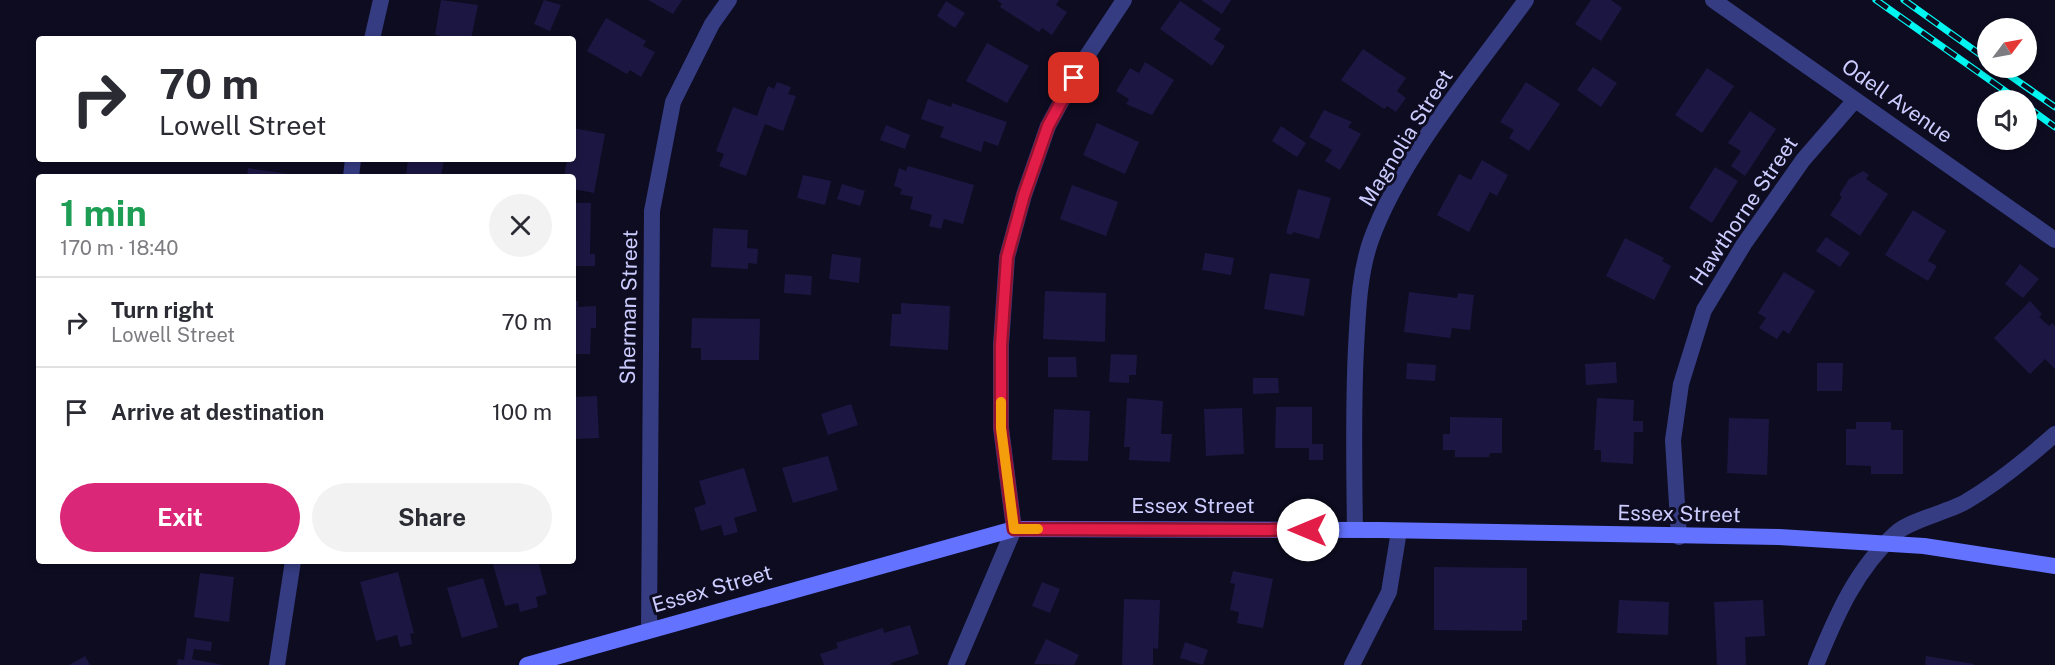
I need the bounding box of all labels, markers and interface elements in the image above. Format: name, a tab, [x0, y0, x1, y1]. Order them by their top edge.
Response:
north arrow	[1977, 18, 2037, 78]
map controls	[1977, 18, 2037, 150]
pin	[1048, 52, 1099, 103]
street label: Odell Avenue	[1837, 53, 1957, 148]
text: 70 m	[159, 59, 259, 108]
icon: right	[60, 60, 138, 138]
icon: arrive	[1057, 61, 1090, 94]
street label: Magnolia Street	[1353, 65, 1458, 211]
button: sound	[1977, 90, 2037, 150]
text: Lowell Street	[159, 109, 327, 141]
street label: Hawthorne Street	[1684, 131, 1803, 290]
text: 1 min	[60, 192, 147, 234]
button: close	[489, 194, 552, 257]
street label: Sherman Street	[615, 229, 642, 384]
text: 170 m · 18:40	[60, 236, 179, 260]
text: Turn right	[111, 297, 214, 323]
icon: right	[60, 306, 93, 339]
text: 70 m	[501, 309, 552, 335]
text: Lowell Street	[111, 323, 235, 347]
icon: arrive	[60, 396, 93, 429]
text: Arrive at destination	[111, 399, 324, 425]
text: 100 m	[492, 399, 552, 425]
button: Exit	[60, 483, 300, 552]
button: Share	[312, 483, 552, 552]
street label: Essex Street	[1131, 493, 1255, 518]
position arrow	[1276, 498, 1340, 562]
street label: Essex Street	[1617, 500, 1741, 527]
street label: Essex Street	[649, 559, 775, 618]

